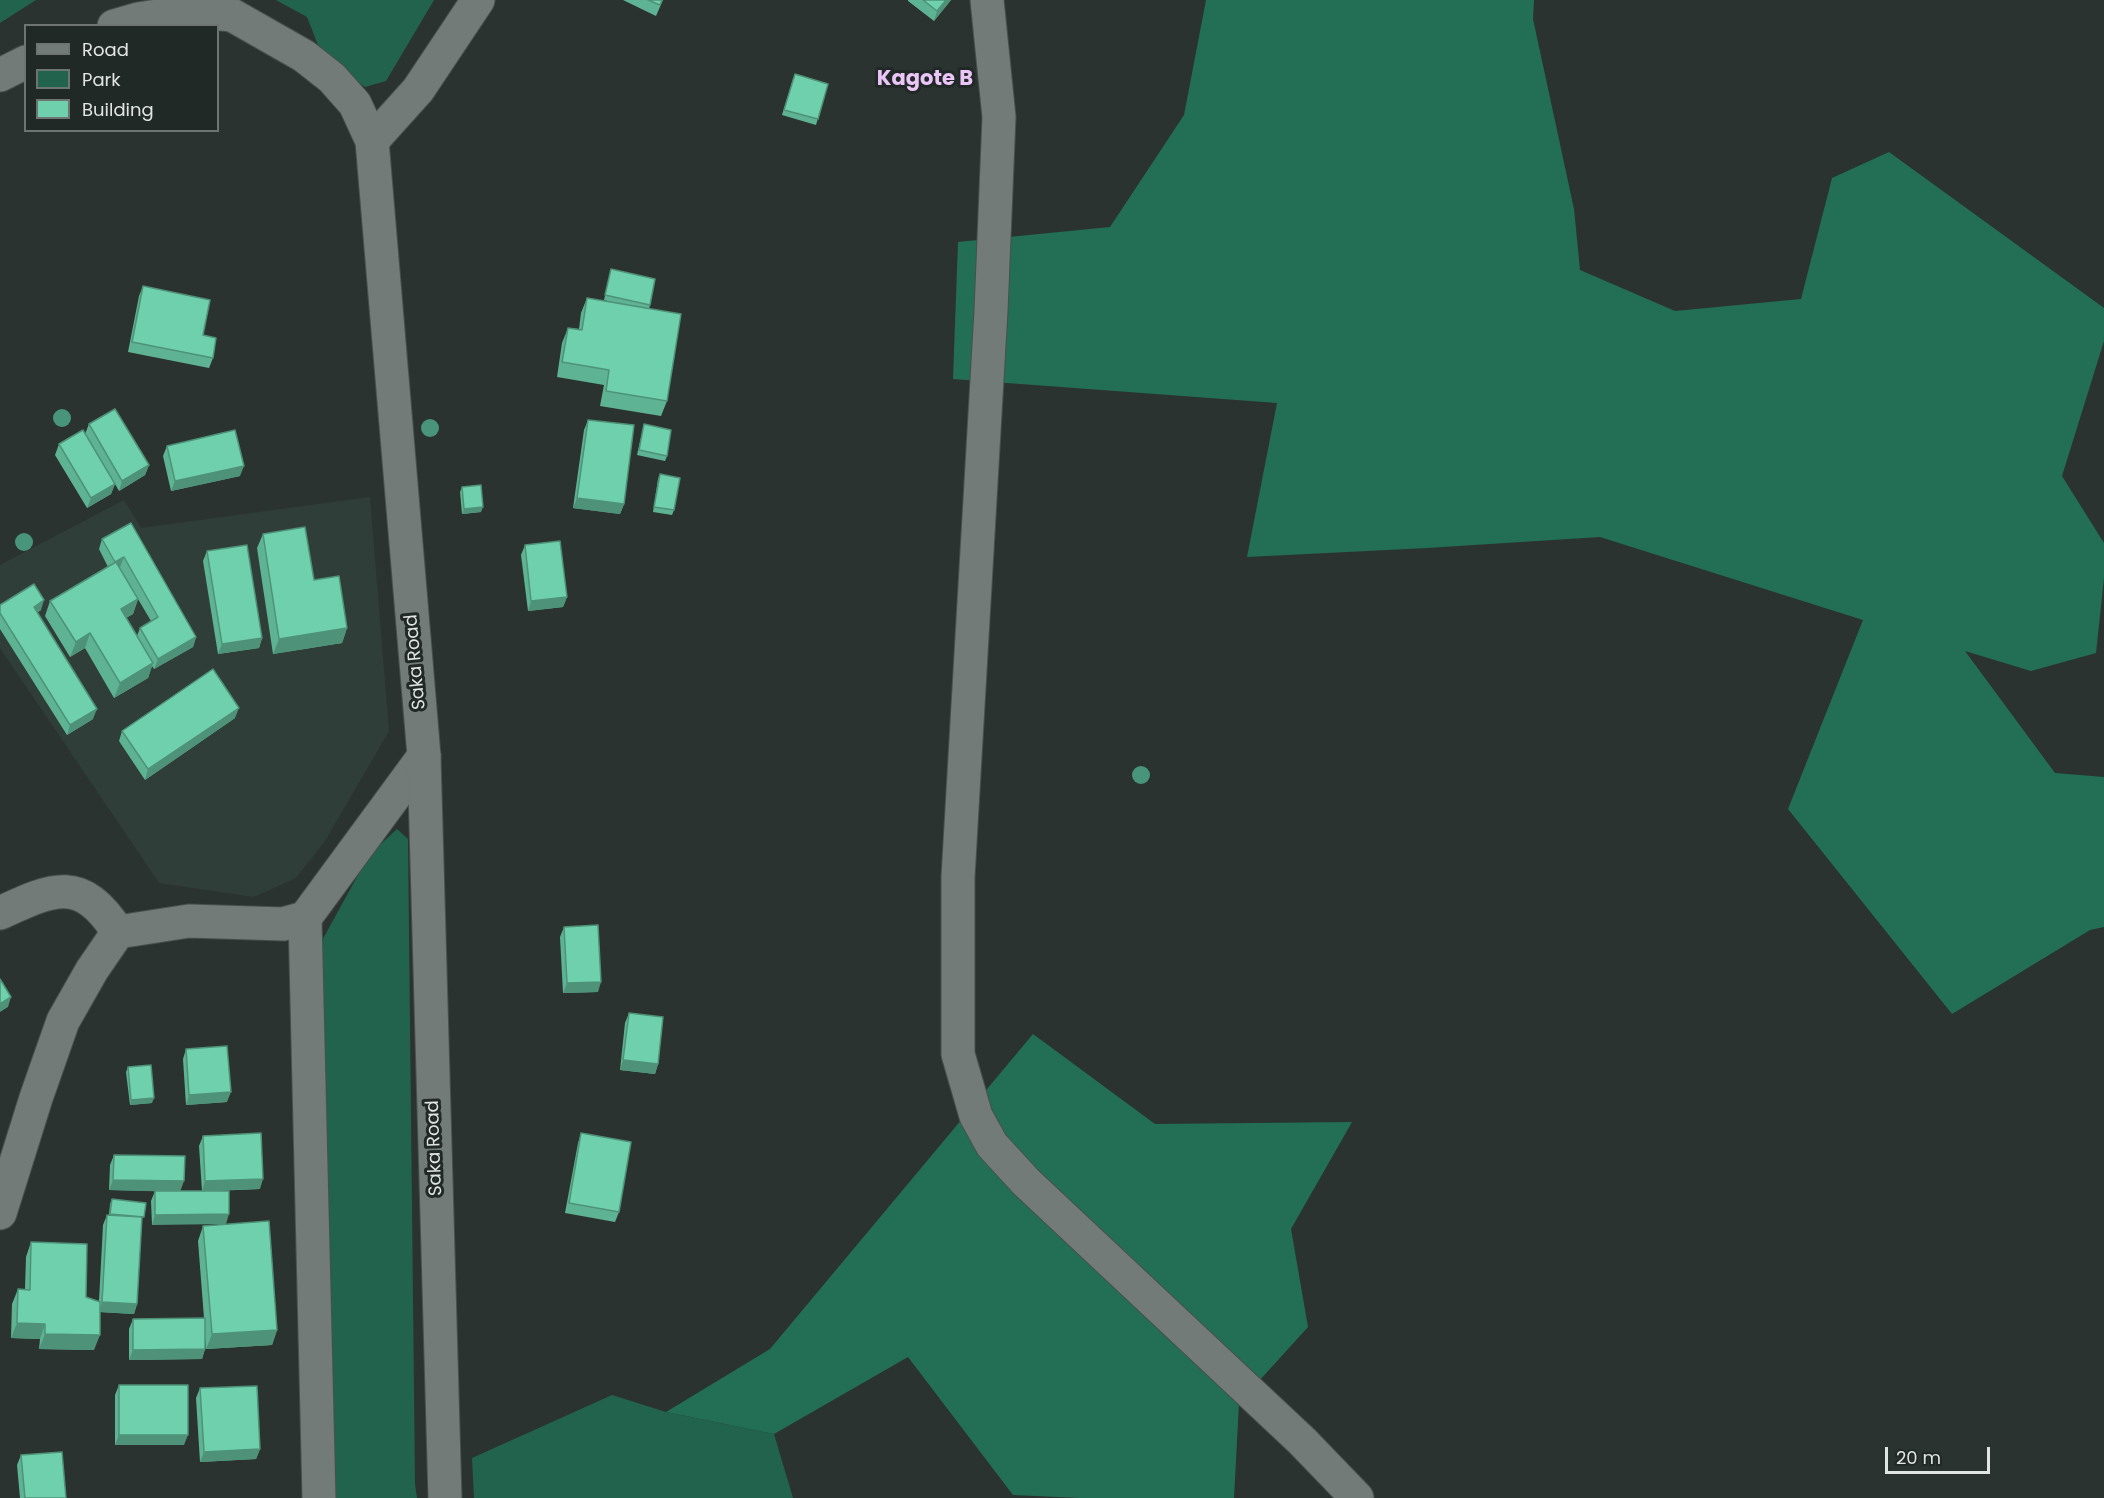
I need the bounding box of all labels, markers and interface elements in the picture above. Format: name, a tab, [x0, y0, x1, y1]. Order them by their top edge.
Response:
legend	[24, 24, 219, 132]
text: Road	[82, 37, 129, 62]
text: Park	[82, 67, 121, 92]
district label: Kagote B	[877, 67, 973, 93]
text: Building	[82, 97, 154, 122]
street label: Saka Road	[401, 613, 431, 711]
street label: Saka Road	[423, 1100, 447, 1196]
scale bar	[1888, 1435, 1993, 1473]
text: 20 m	[1896, 1445, 1941, 1470]

